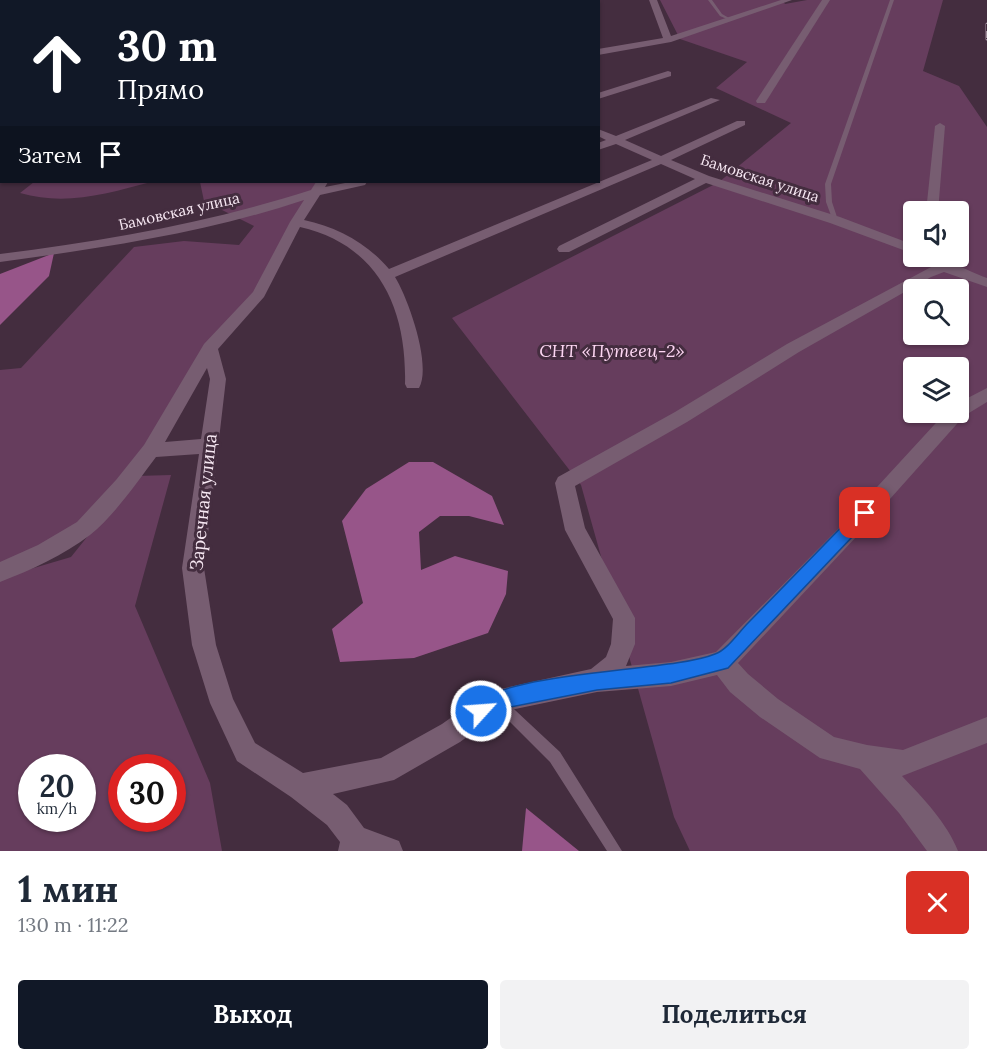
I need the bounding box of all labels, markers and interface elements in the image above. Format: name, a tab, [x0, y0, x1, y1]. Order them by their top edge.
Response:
text: 30 m	[117, 19, 217, 73]
icon: ahead	[18, 24, 96, 102]
text: Прямо	[117, 72, 204, 106]
icon: arrive	[94, 138, 127, 171]
text: Затем	[18, 141, 82, 169]
street label: Бамовская улица	[698, 150, 822, 206]
street label: Бамовская улица	[117, 188, 242, 234]
map controls	[903, 201, 969, 423]
button: sound	[903, 201, 969, 267]
button: search	[903, 279, 969, 345]
park label: СНТ «Путеец-2»	[539, 339, 685, 362]
button: layers	[903, 357, 969, 423]
street label: Заречная улица	[184, 432, 222, 572]
pin	[839, 487, 890, 538]
icon: arrive	[848, 496, 881, 529]
position arrow	[449, 679, 513, 743]
speed limit sign: 30	[108, 754, 186, 832]
text: 20	[39, 767, 75, 805]
text: km/h	[37, 799, 77, 818]
text: 1 мин	[18, 866, 119, 912]
button: close	[906, 871, 969, 934]
text: 130 m · 11:22	[18, 912, 129, 937]
button: Выход	[18, 980, 488, 1049]
button: Поделиться	[500, 980, 969, 1049]

